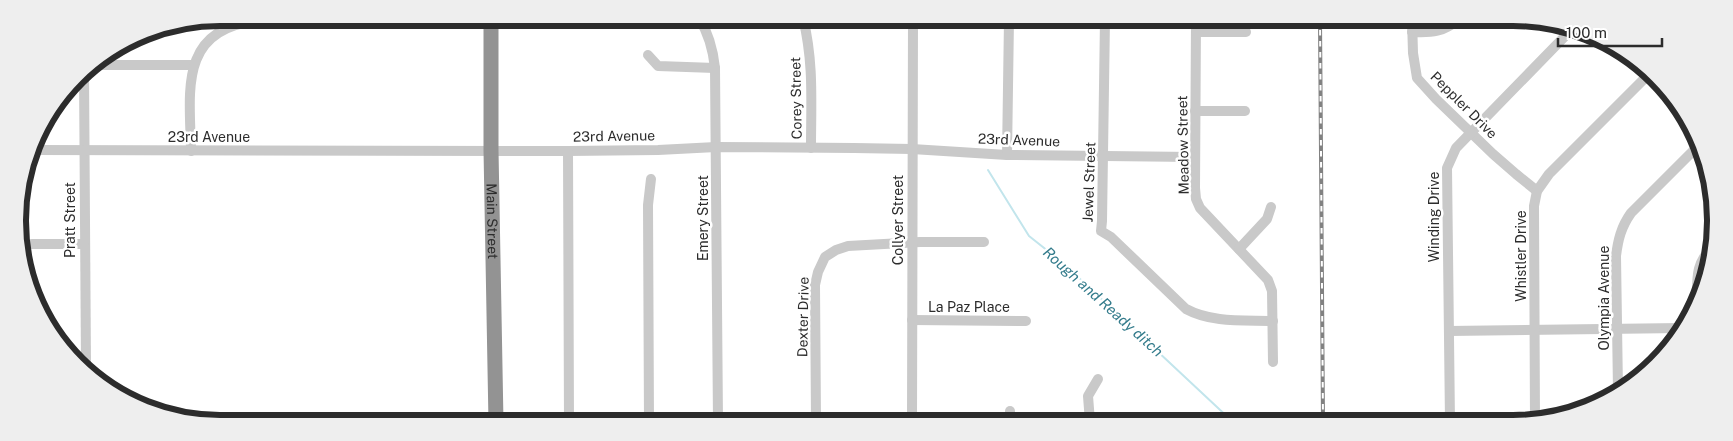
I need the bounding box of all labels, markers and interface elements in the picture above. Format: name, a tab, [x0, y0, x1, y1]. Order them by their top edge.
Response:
scale bar	[1558, 15, 1662, 47]
text: 100 m	[1566, 24, 1607, 41]
street label: Corey Street	[787, 57, 805, 139]
street label: Peppler Drive	[1427, 68, 1501, 142]
street label: Meadow Street	[1174, 95, 1192, 195]
street label: 23rd Avenue	[573, 127, 655, 145]
street label: 23rd Avenue	[168, 129, 250, 145]
street label: 23rd Avenue	[978, 131, 1060, 149]
street label: Jewel Street	[1080, 141, 1098, 223]
street label: Winding Drive	[1426, 172, 1442, 262]
street label: Emery Street	[695, 175, 711, 261]
street label: Collyer Street	[890, 175, 906, 265]
street label: Pratt Street	[62, 182, 78, 258]
street label: Main Street	[484, 183, 501, 259]
street label: Whistler Drive	[1513, 210, 1529, 302]
water label: Rough and Ready ditch	[1040, 243, 1167, 360]
street label: Olympia Avenue	[1596, 246, 1612, 350]
street label: Dexter Drive	[794, 277, 812, 357]
street label: La Paz Place	[928, 299, 1010, 315]

